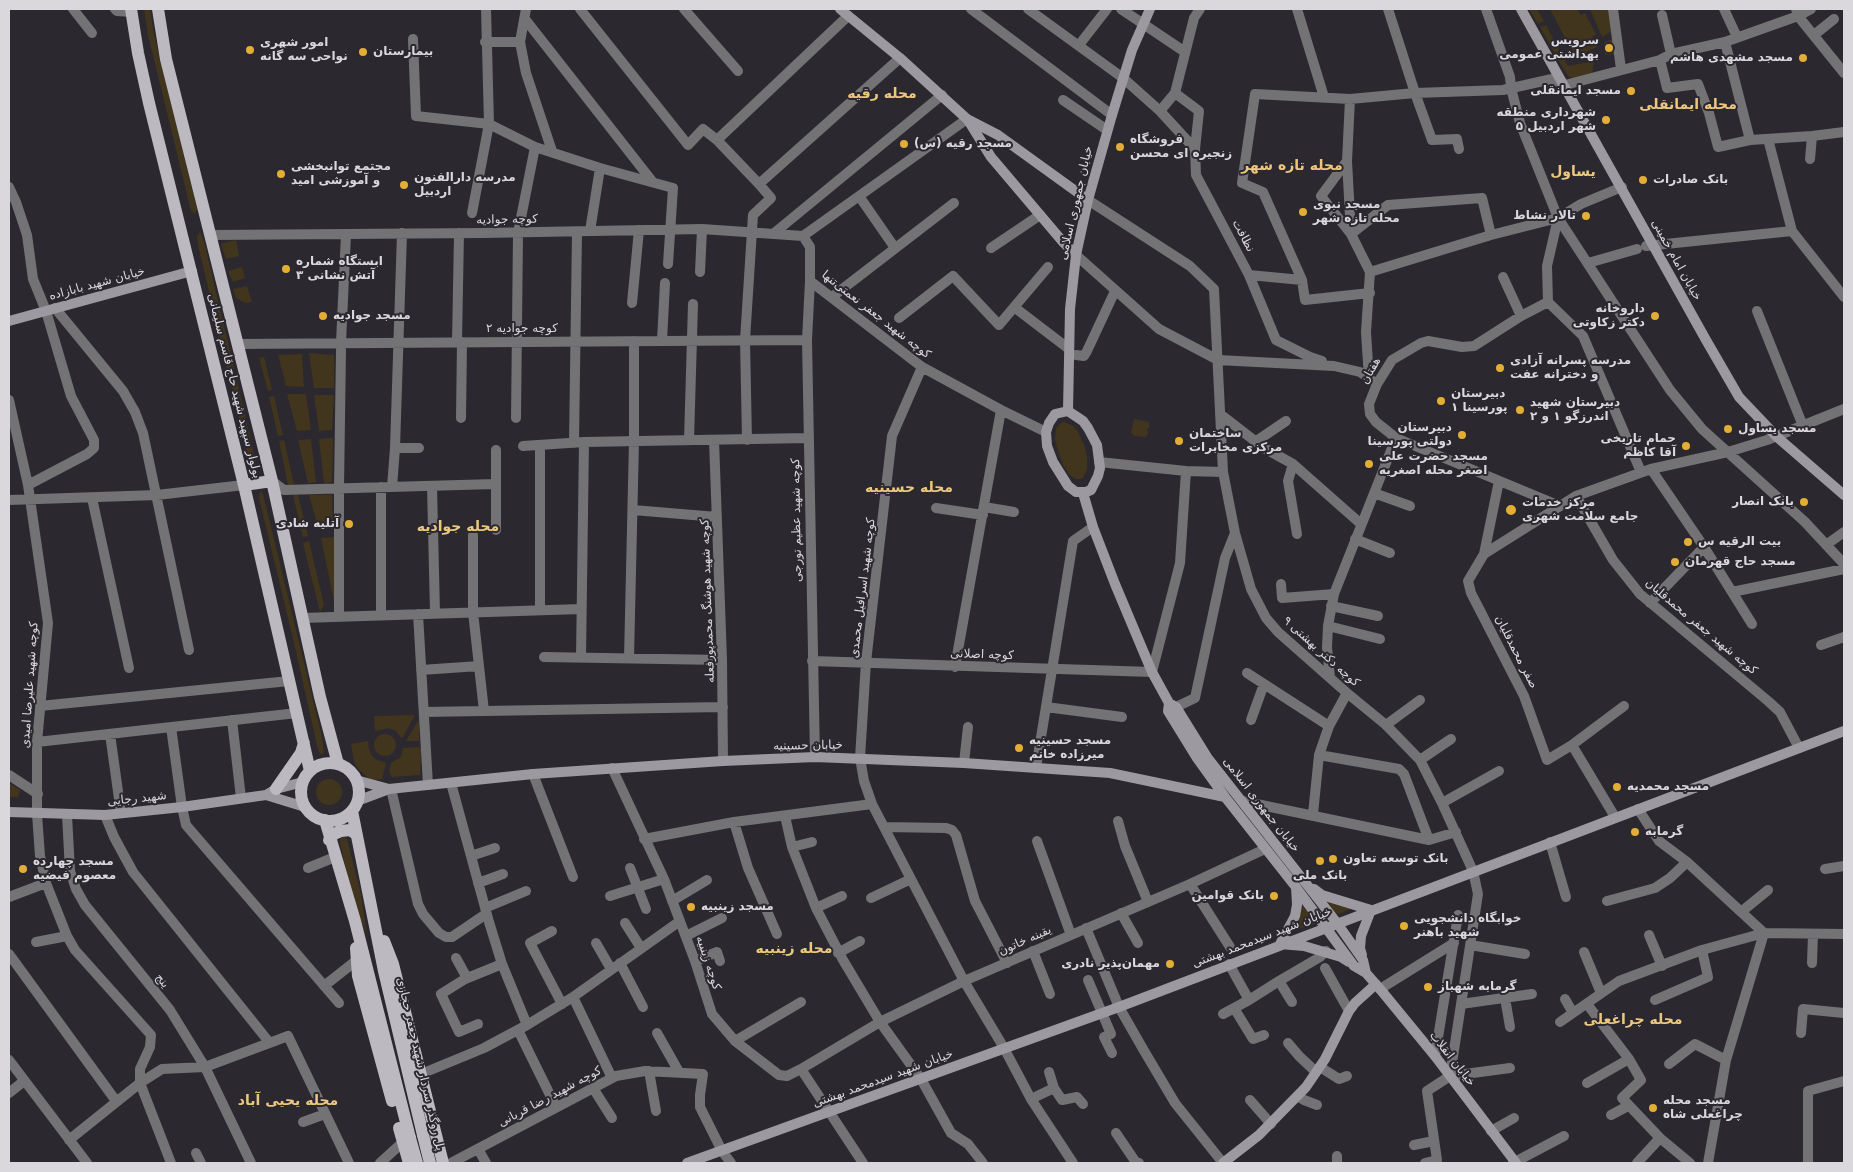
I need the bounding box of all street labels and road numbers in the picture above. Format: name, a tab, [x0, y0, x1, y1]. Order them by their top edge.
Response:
street label: خیابان جمهوری اسلامی	[1056, 145, 1096, 261]
street label: کوچه جوادیه	[476, 212, 538, 228]
street label: نظافت	[1229, 217, 1257, 255]
street label: خیابان امام خمینی	[1648, 217, 1704, 303]
street label: خیابان شهید بابازاده	[48, 264, 146, 304]
street label: کوچه شهید جعفر نعمتی‌تنها	[819, 268, 933, 362]
street label: بولوار سپهبد شهید حاج قاسم سلیمانی	[204, 292, 264, 480]
street label: کوچه جوادیه ۲	[486, 322, 558, 336]
street label: هفتان	[1358, 355, 1384, 387]
street label: کوچه شهید عظیم تورجی	[789, 458, 805, 582]
street label: کوچه شهید اسرافیل محمدی	[847, 517, 879, 659]
street label: کوچه شهید هوشنگ محمدپورفعله	[698, 519, 718, 683]
street label: کوچه شهید جعفر محمدقلیان	[1642, 576, 1760, 678]
street label: صفر محمدقلیان	[1491, 613, 1541, 691]
street label: کوچه دکتر بهشتی ۹	[1280, 614, 1362, 690]
street label: کوچه شهید علیرضا امیدی	[18, 621, 42, 749]
street label: کوچه اصلانی	[950, 647, 1014, 663]
street label: خیابان حسینیه	[773, 738, 843, 754]
street label: خیابان جمهوری اسلامی	[1219, 755, 1303, 855]
street label: شهید رجایی	[107, 789, 167, 809]
street label: خیابان شهید سیدمحمد بهشتی	[1190, 905, 1334, 971]
street label: یقینه خاتون	[996, 923, 1054, 959]
street label: کوچه زینبیه	[692, 934, 724, 992]
street label: ینج	[152, 971, 172, 991]
street label: پل روگذر سردار شهید جعفر حجازی	[393, 976, 447, 1152]
street label: خیابان انقلاب	[1426, 1029, 1478, 1089]
street label: خیابان شهید سیدمحمد بهشتی	[811, 1047, 955, 1111]
street label: کوچه شهید رضا قربانی	[496, 1064, 604, 1130]

